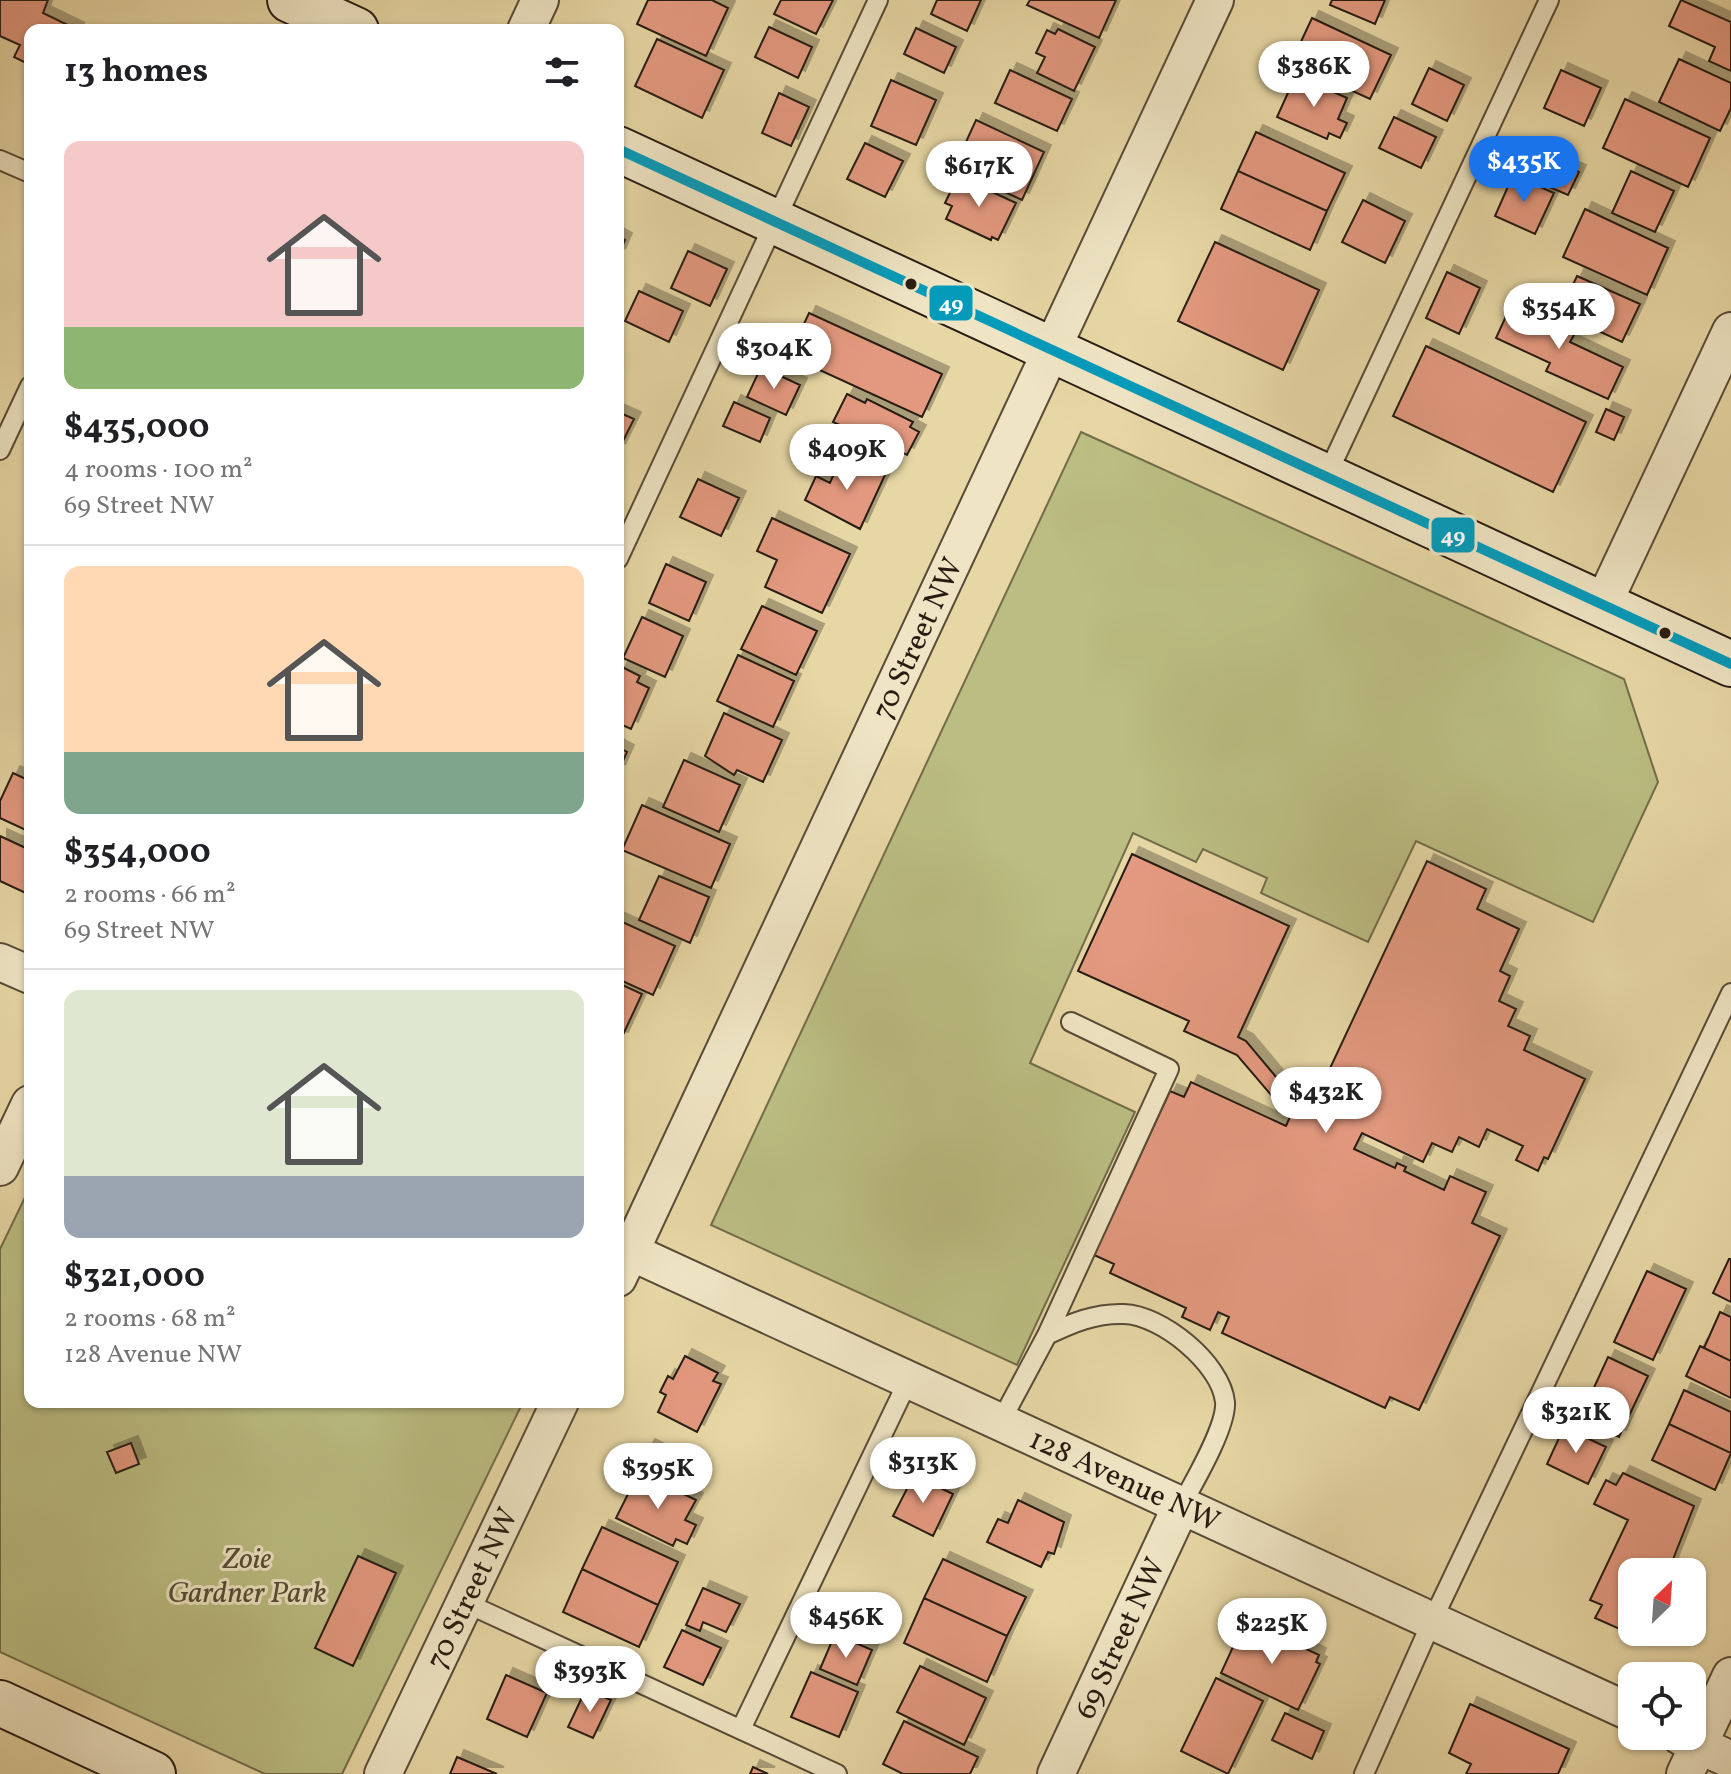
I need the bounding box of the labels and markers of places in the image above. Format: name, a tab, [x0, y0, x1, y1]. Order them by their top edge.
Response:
pin: $386K	[1258, 41, 1370, 109]
pin: $435K	[1468, 136, 1580, 204]
pin: $617K	[923, 141, 1035, 209]
unlabelled marker	[903, 276, 919, 292]
pin: $354K	[1503, 283, 1615, 351]
pin: $304K	[718, 323, 830, 391]
pin: $409K	[791, 424, 903, 492]
unlabelled marker	[1657, 625, 1673, 641]
pin: $432K	[1270, 1067, 1382, 1135]
pin: $321K	[1520, 1387, 1632, 1455]
pin: $313K	[867, 1437, 979, 1505]
pin: $395K	[602, 1443, 714, 1511]
pin: $456K	[790, 1592, 902, 1660]
pin: $225K	[1216, 1598, 1328, 1666]
pin: $393K	[534, 1646, 646, 1714]

